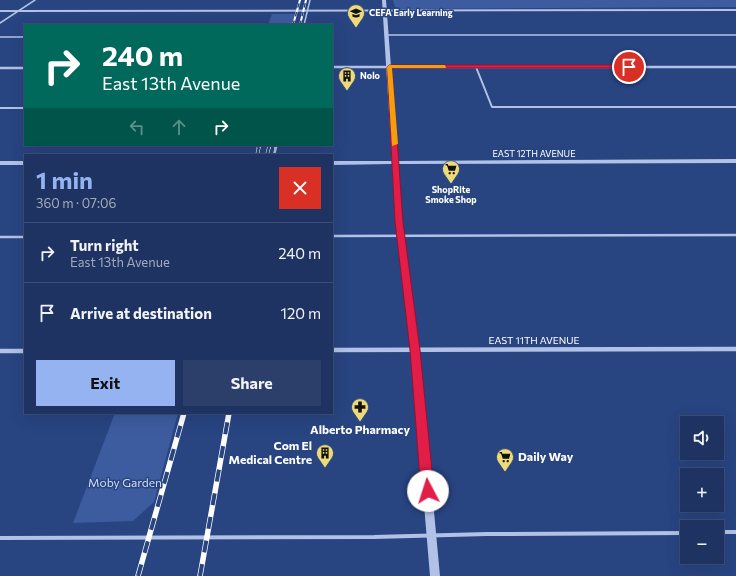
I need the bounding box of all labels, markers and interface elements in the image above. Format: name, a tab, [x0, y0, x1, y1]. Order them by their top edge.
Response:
school or university icon: CEFA Early Learning	[346, 3, 366, 28]
place label: CEFA Early Learning	[369, 7, 453, 18]
text: 240 m	[102, 38, 183, 72]
icon: right	[36, 40, 88, 92]
pin	[612, 50, 646, 84]
icon: arrive	[618, 56, 640, 78]
building icon: Nolo	[337, 66, 357, 91]
place label: Nolo	[360, 70, 381, 81]
text: East 13th Avenue	[102, 72, 240, 94]
icon: left	[126, 116, 148, 138]
icon: ahead	[168, 116, 190, 138]
icon: right	[210, 116, 232, 138]
street label: EAST 12TH AVENUE	[492, 148, 576, 159]
supermarket icon: ShopRite Smoke Shop	[441, 159, 461, 184]
text: 1 min	[36, 165, 93, 194]
button: close	[279, 167, 321, 209]
place label: ShopRite Smoke Shop	[425, 184, 477, 205]
text: 360 m · 07:06	[36, 195, 116, 211]
text: Turn right	[70, 236, 139, 254]
icon: right	[36, 242, 58, 264]
text: 240 m	[278, 244, 321, 262]
text: East 13th Avenue	[70, 254, 170, 270]
icon: arrive	[36, 302, 58, 324]
text: Arrive at destination	[70, 304, 212, 322]
text: 120 m	[281, 304, 321, 322]
street label: EAST 11TH AVENUE	[488, 334, 580, 346]
button: Exit	[36, 360, 175, 406]
button: Share	[183, 360, 321, 406]
pharmacy icon: Alberto Pharmacy	[350, 397, 370, 422]
map controls	[680, 416, 724, 564]
button: sound	[680, 416, 724, 460]
place label: Alberto Pharmacy	[310, 422, 410, 436]
place label: Com El Medical Centre	[228, 438, 312, 466]
building icon: Com El Medical Centre	[315, 443, 335, 468]
supermarket icon: Daily Way	[495, 447, 515, 472]
place label: Daily Way	[518, 449, 574, 463]
button: +	[680, 468, 724, 512]
position arrow	[407, 470, 449, 512]
park label: Moby Garden	[88, 475, 162, 489]
button: −	[680, 520, 724, 564]

